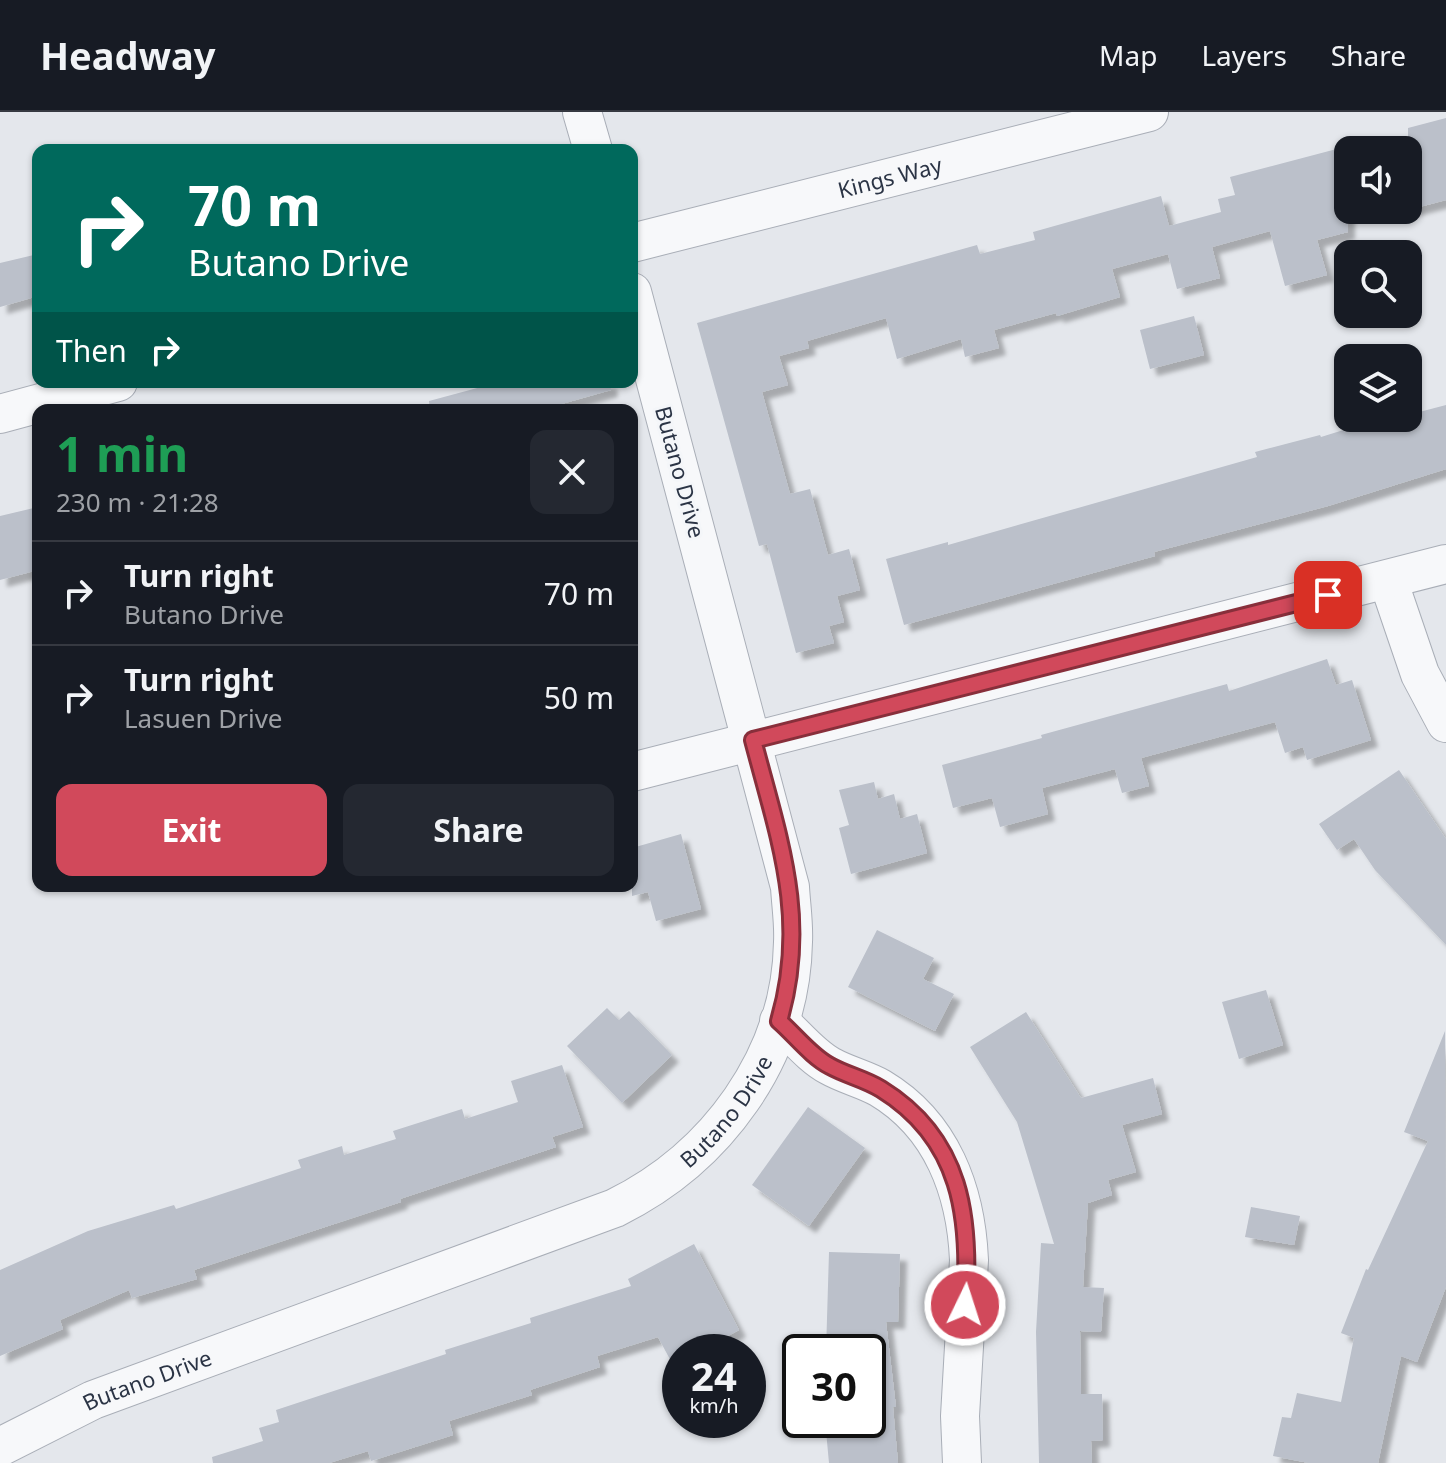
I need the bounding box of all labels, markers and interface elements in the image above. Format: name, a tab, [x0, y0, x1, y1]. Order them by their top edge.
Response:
text: Headway	[40, 29, 216, 81]
text: Map	[1099, 36, 1157, 74]
text: Layers	[1201, 36, 1287, 74]
text: Share	[1331, 36, 1406, 74]
map controls	[1334, 136, 1422, 432]
button: sound	[1334, 136, 1422, 224]
street label: Kings Way	[834, 149, 946, 204]
text: 70 m	[188, 166, 321, 242]
icon: right	[56, 176, 160, 280]
text: Butano Drive	[188, 238, 409, 287]
button: search	[1334, 240, 1422, 328]
icon: right	[143, 328, 187, 372]
text: Then	[56, 330, 127, 371]
button: layers	[1334, 344, 1422, 432]
street label: Butano Drive	[649, 403, 713, 541]
text: 1 min	[56, 421, 188, 486]
button: close	[530, 430, 614, 514]
text: 230 m · 21:28	[56, 484, 219, 520]
text: Turn right	[124, 555, 274, 596]
pin	[1294, 561, 1362, 629]
icon: right	[56, 571, 100, 615]
text: 70 m	[544, 573, 614, 614]
icon: arrive	[1306, 573, 1350, 617]
text: Butano Drive	[124, 596, 284, 632]
text: Turn right	[124, 659, 274, 700]
icon: right	[56, 675, 100, 719]
text: 50 m	[544, 677, 614, 718]
text: Lasuen Drive	[124, 700, 283, 736]
button: Exit	[56, 784, 327, 876]
button: Share	[343, 784, 614, 876]
street label: Butano Drive	[673, 1050, 778, 1174]
position arrow	[923, 1263, 1007, 1347]
speed limit sign: 30	[782, 1334, 886, 1438]
street label: Butano Drive	[77, 1342, 216, 1417]
text: 24	[691, 1348, 737, 1403]
text: km/h	[689, 1392, 739, 1419]

